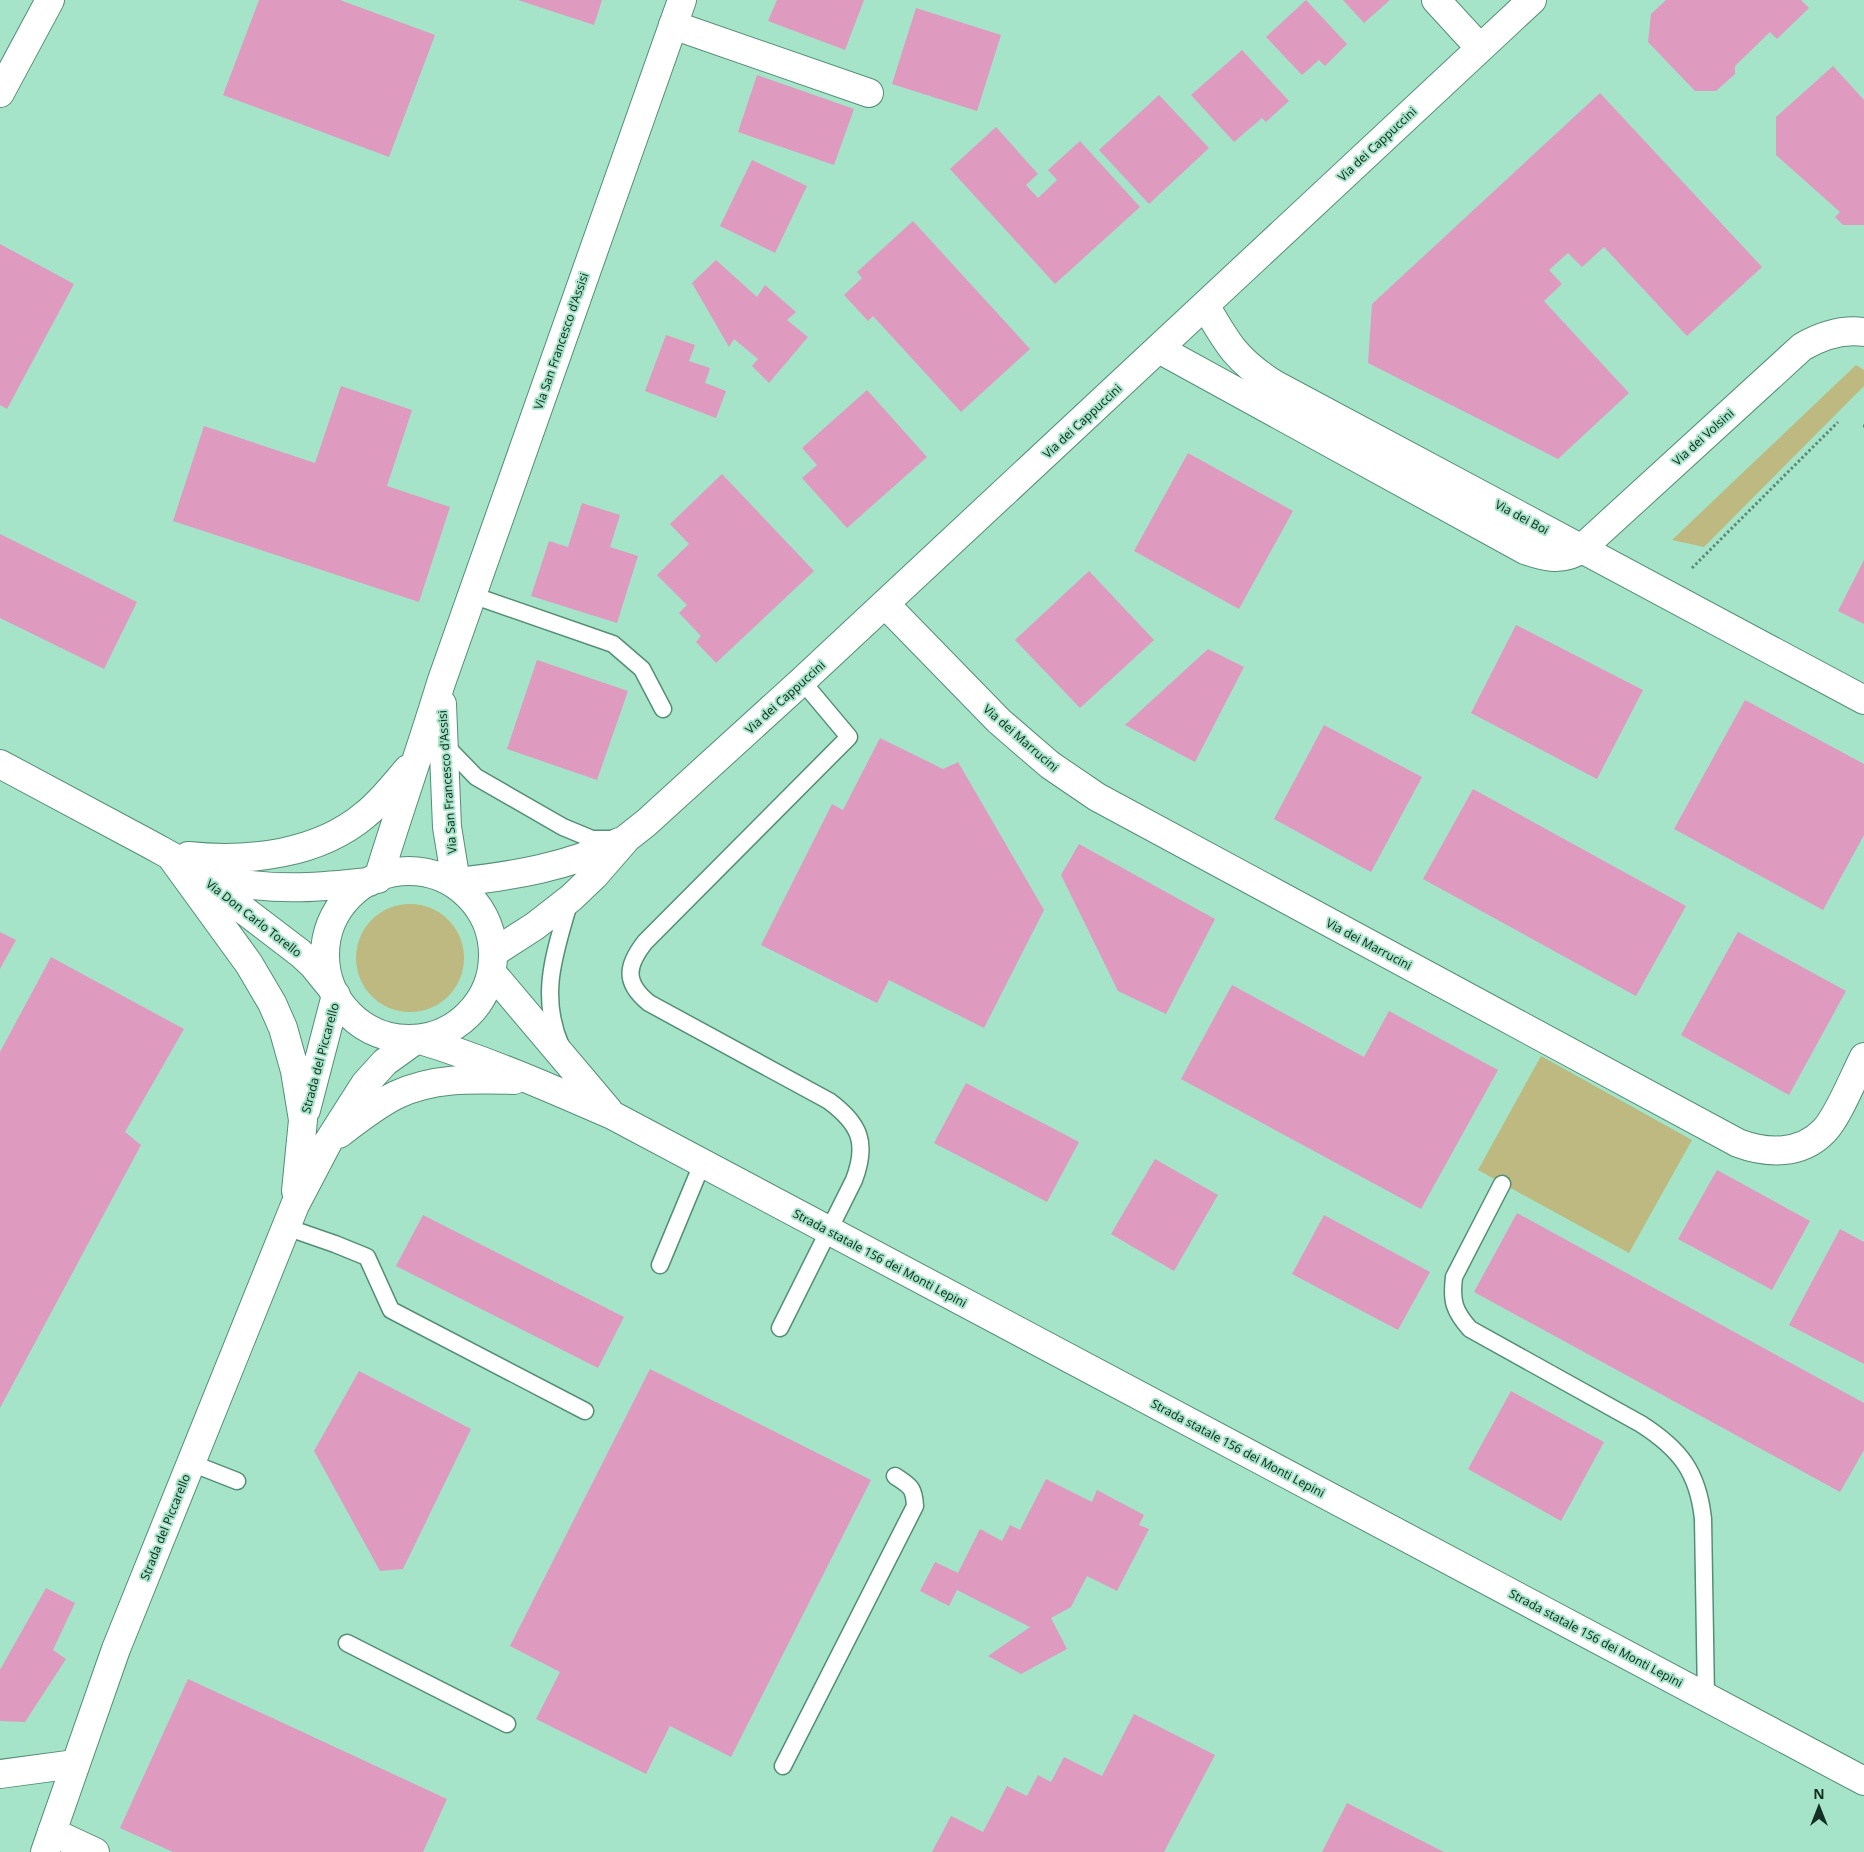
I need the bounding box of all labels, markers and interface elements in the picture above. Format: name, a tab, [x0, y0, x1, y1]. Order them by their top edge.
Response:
street label: Via dei Cappuccini	[1334, 103, 1420, 185]
street label: Via San Francesco d'Assisi	[530, 270, 592, 412]
street label: Via dei Cappuccini	[1039, 380, 1125, 462]
street label: Via dei Volsini	[1669, 405, 1737, 469]
street label: Via dei Boi	[1492, 496, 1552, 538]
street label: Via dei Cappuccini	[741, 657, 829, 737]
street label: Via dei Marrucini	[980, 700, 1062, 776]
street label: Via San Francesco d'Assisi	[434, 710, 460, 854]
street label: Via Don Carlo Torello	[202, 875, 306, 961]
street label: Via dei Marrucini	[1323, 914, 1415, 974]
street label: Strada del Piccarello	[297, 1001, 343, 1115]
street label: Strada statale 156 dei Monti Lepini	[790, 1205, 970, 1311]
street label: Strada statale 156 dei Monti Lepini	[1148, 1395, 1328, 1501]
street label: Strada del Piccarello	[136, 1471, 194, 1583]
street label: Strada statale 156 dei Monti Lepini	[1506, 1585, 1686, 1691]
north arrow	[1794, 1782, 1844, 1832]
text: N	[1813, 1784, 1825, 1803]

